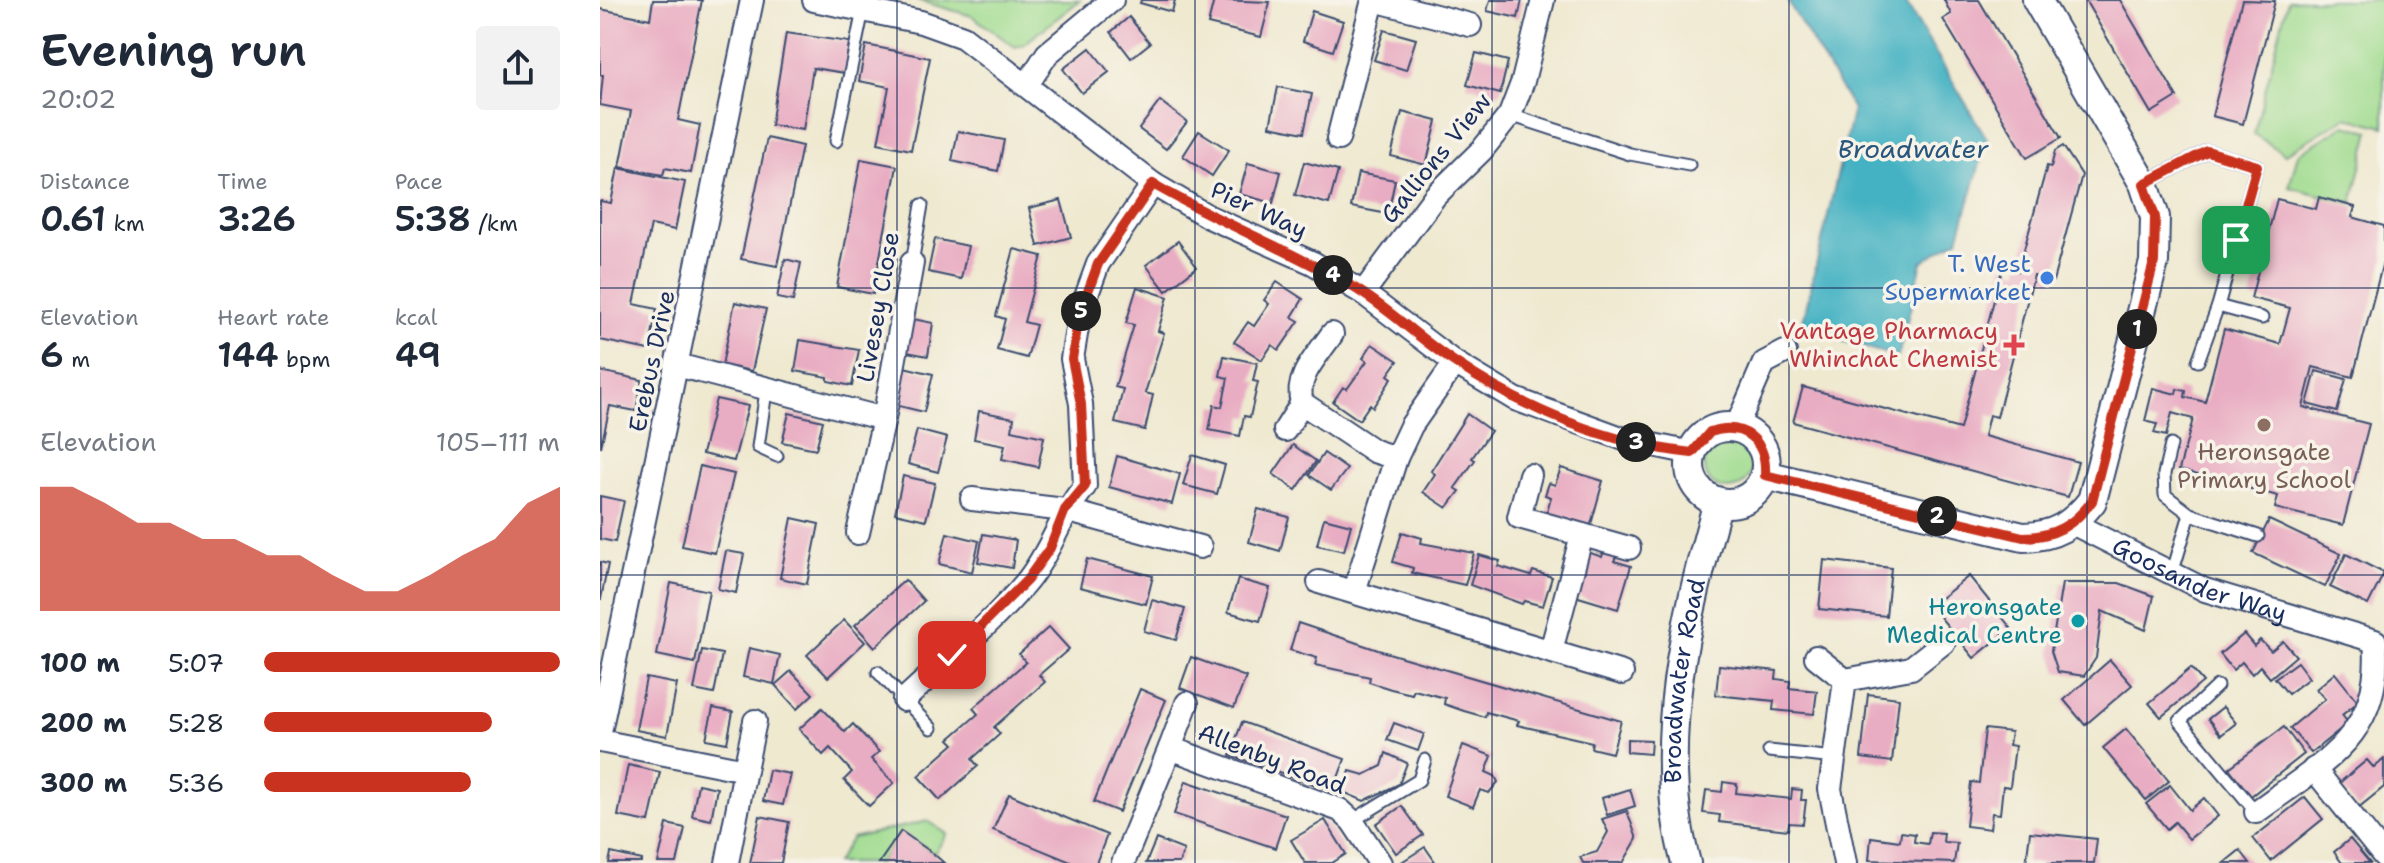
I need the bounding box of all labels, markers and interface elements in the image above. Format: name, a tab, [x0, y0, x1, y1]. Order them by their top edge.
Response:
text: Evening run	[40, 21, 307, 80]
button: share	[476, 26, 560, 110]
text: 20:02	[40, 81, 116, 116]
street label: Gallions View	[1373, 86, 1499, 230]
water label: Broadwater	[1837, 131, 1989, 166]
text: Distance	[40, 167, 130, 196]
text: Time	[217, 167, 268, 196]
text: Pace	[395, 167, 443, 196]
street label: Pier Way	[1205, 174, 1313, 246]
text: 0.61	[40, 196, 106, 242]
text: 3:26	[217, 196, 296, 242]
text: 5:38	[395, 196, 471, 242]
pin	[2202, 206, 2270, 274]
text: km	[106, 209, 145, 238]
text: /km	[471, 209, 518, 238]
icon: arrive	[2214, 218, 2258, 262]
street label: Livesey Close	[849, 229, 907, 385]
place label: T. West Supermarket	[1885, 248, 2031, 308]
pin: 4	[1313, 255, 1353, 295]
text: 4	[1325, 260, 1341, 289]
marker: T. West Supermarket	[2038, 269, 2056, 287]
street label: Erebus Drive	[621, 287, 683, 435]
pin: 5	[1061, 291, 1101, 331]
text: 5	[1074, 296, 1088, 325]
text: Elevation	[40, 303, 138, 332]
text: Heart rate	[217, 303, 329, 332]
text: kcal	[395, 303, 437, 332]
pin: 1	[2117, 309, 2157, 349]
text: 1	[2132, 314, 2142, 343]
place label: Vantage Pharmacy Whinchat Chemist	[1780, 315, 1998, 375]
text: 6	[40, 332, 64, 378]
text: 144	[217, 332, 279, 378]
text: 49	[395, 332, 441, 378]
marker: Vantage Pharmacy Whinchat Chemist	[2005, 336, 2023, 354]
text: m	[64, 345, 90, 374]
text: bpm	[279, 345, 330, 374]
marker: Heronsgate Primary School	[2255, 416, 2273, 434]
pin: 3	[1616, 422, 1656, 462]
text: Elevation	[40, 424, 156, 459]
text: 105–111 m	[436, 424, 560, 459]
text: 3	[1628, 427, 1644, 456]
place label: Heronsgate Primary School	[2177, 436, 2352, 496]
pin: 2	[1917, 496, 1957, 536]
text: 2	[1929, 501, 1945, 530]
street label: Goosander Way	[2107, 530, 2290, 630]
street label: Broadwater Road	[1657, 575, 1713, 784]
place label: Heronsgate Medical Centre	[1886, 591, 2062, 651]
marker: Heronsgate Medical Centre	[2069, 612, 2087, 630]
pin	[918, 621, 986, 689]
icon: check	[930, 633, 974, 677]
text: 100 m	[40, 645, 120, 680]
text: 5:07	[168, 645, 224, 680]
text: 200 m	[40, 705, 127, 740]
text: 5:28	[168, 705, 224, 740]
street label: Allenby Road	[1193, 716, 1351, 802]
text: 300 m	[40, 765, 127, 800]
text: 5:36	[168, 765, 224, 800]

